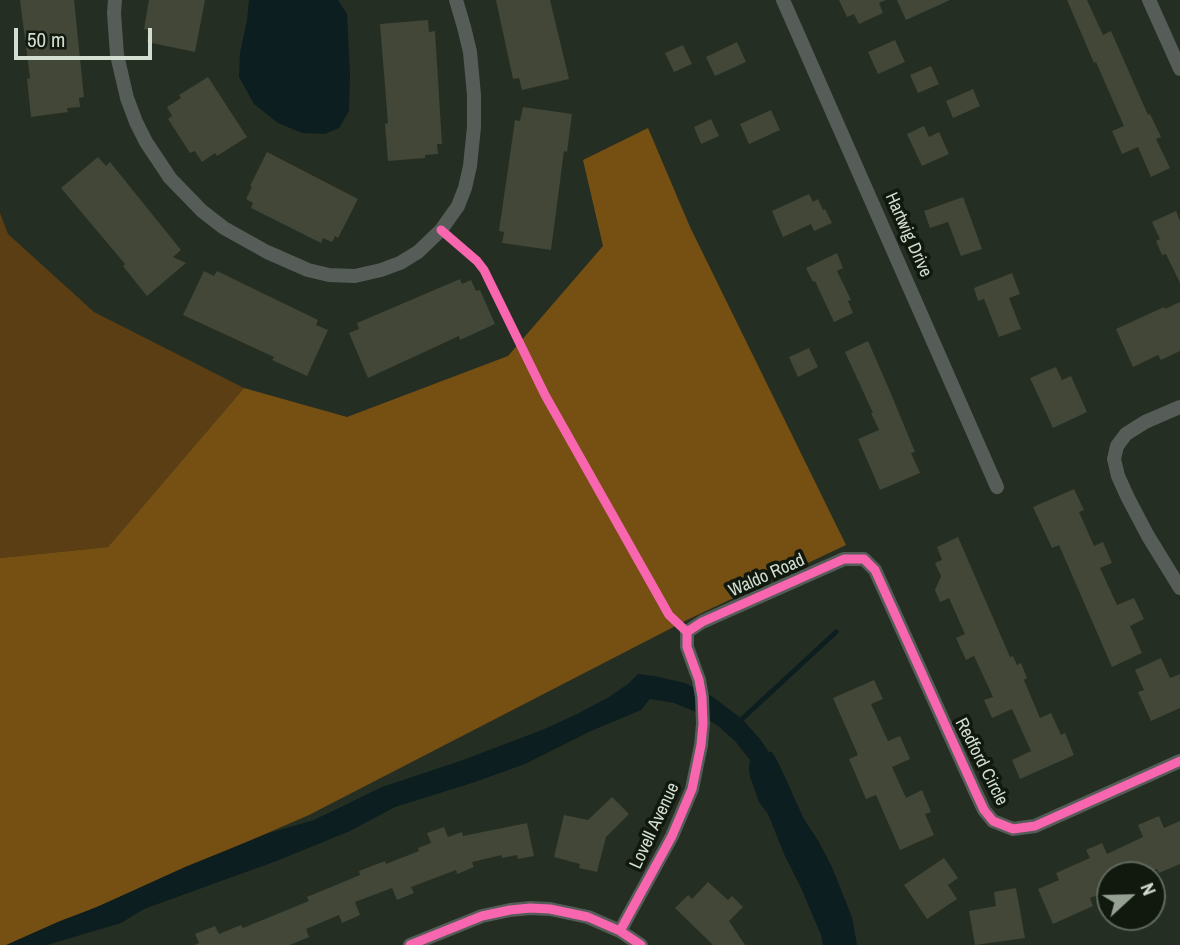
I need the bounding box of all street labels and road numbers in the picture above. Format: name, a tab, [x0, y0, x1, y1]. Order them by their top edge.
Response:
street label: Hartwig Drive	[880, 189, 936, 281]
street label: Waldo Road	[726, 550, 808, 602]
street label: Redford Circle	[950, 715, 1012, 809]
street label: Lovell Avenue	[626, 780, 684, 872]

